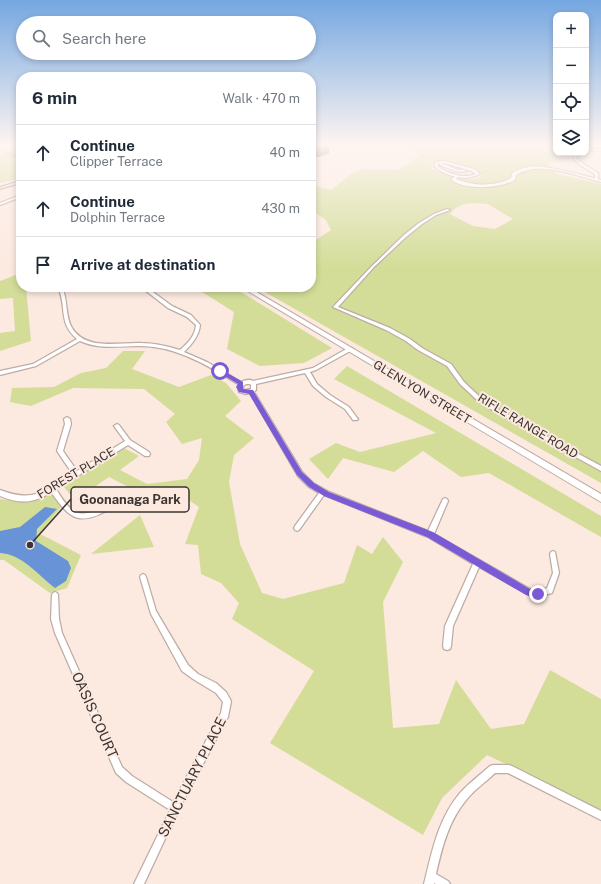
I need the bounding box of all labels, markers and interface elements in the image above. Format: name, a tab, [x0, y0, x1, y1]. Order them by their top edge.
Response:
map controls	[553, 12, 589, 156]
button: +	[553, 12, 589, 48]
search box	[16, 16, 316, 60]
icon: search	[30, 27, 52, 49]
text: Search here	[62, 30, 146, 47]
button: −	[553, 48, 589, 84]
button: locate	[553, 84, 589, 120]
text: 6 min	[32, 88, 77, 108]
text: Walk · 470 m	[223, 91, 300, 106]
button: layers	[553, 120, 589, 156]
text: Continue	[70, 137, 135, 154]
icon: ahead	[32, 142, 54, 164]
text: 40 m	[269, 145, 300, 160]
text: Clipper Terrace	[70, 154, 163, 169]
text: Continue	[70, 193, 135, 210]
icon: ahead	[32, 198, 54, 220]
text: 430 m	[261, 201, 300, 216]
text: Dolphin Terrace	[70, 210, 165, 225]
icon: arrive	[32, 254, 54, 276]
text: Arrive at destination	[70, 256, 215, 273]
street label: GLENLYON STREET	[371, 357, 473, 427]
route start	[211, 362, 229, 380]
street label: RIFLE RANGE ROAD	[476, 391, 580, 461]
street label: FOREST PLACE	[35, 444, 117, 502]
callout: Goonanaga Park	[71, 487, 189, 512]
text: Goonanaga Park	[79, 492, 181, 507]
route end	[529, 585, 547, 603]
street label: OASIS COURT	[69, 669, 121, 761]
street label: SANCTUARY PLACE	[155, 714, 229, 840]

